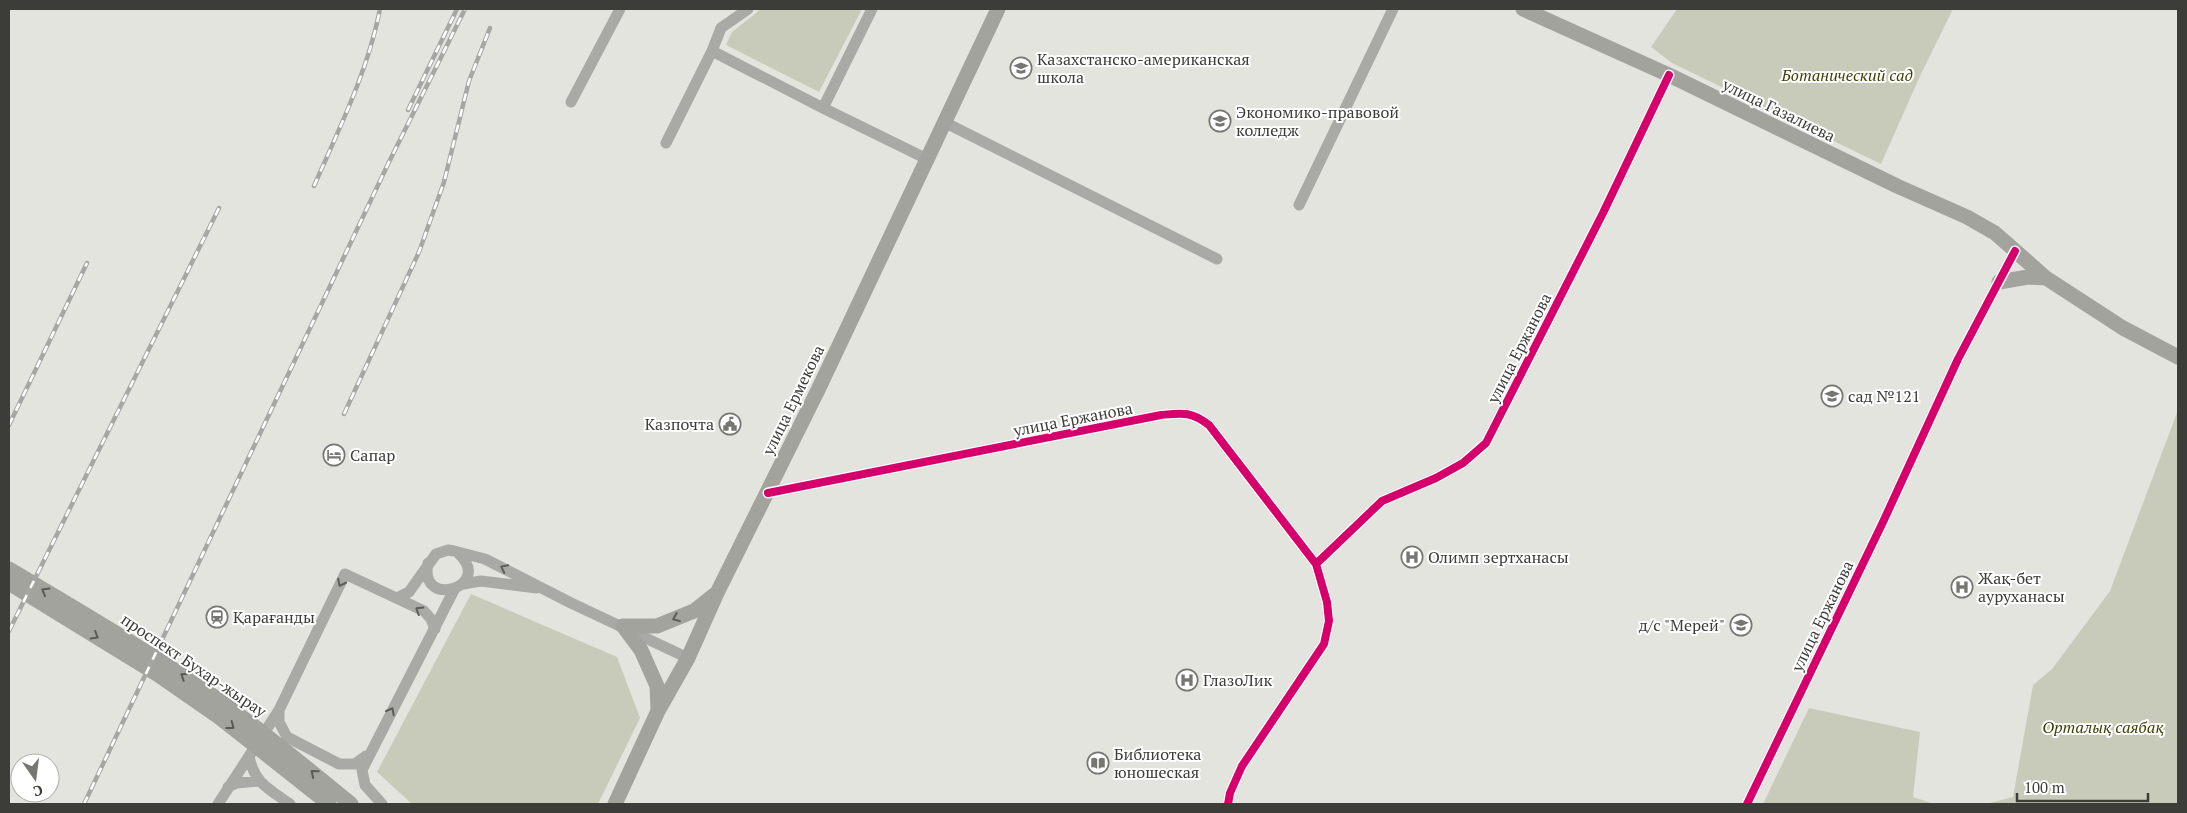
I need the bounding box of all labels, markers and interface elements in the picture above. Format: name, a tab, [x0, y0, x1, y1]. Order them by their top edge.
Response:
place label: Казахстанско-американская школа	[1037, 48, 1250, 88]
school or university icon: Казахстанско-американская школа	[1009, 56, 1033, 80]
park label: Ботанический сад	[1780, 64, 1913, 86]
street label: улица Газалиева	[1718, 73, 1839, 147]
place label: Экономико-правовой колледж	[1236, 101, 1399, 141]
school or university icon: Экономико-правовой колледж	[1208, 109, 1232, 133]
street label: улица Ержанова	[1481, 289, 1556, 408]
street label: улица Ермекова	[756, 341, 829, 460]
school or university icon: сад №121	[1820, 384, 1844, 408]
place label: сад №121	[1848, 385, 1920, 407]
street label: улица Ержанова	[1011, 397, 1134, 442]
public building icon: Казпочта	[718, 412, 742, 436]
place label: Казпочта	[645, 413, 714, 435]
hotel icon: Сапар	[322, 443, 346, 467]
place label: Сапар	[350, 444, 395, 466]
hospital icon: Олимп зертханасы	[1400, 545, 1424, 569]
place label: Олимп зертханасы	[1428, 546, 1569, 568]
street label: улица Ержанова	[1785, 557, 1858, 676]
one-way arrow	[500, 564, 509, 574]
place label: Жақ-бет ауруханасы	[1978, 567, 2065, 607]
hospital icon: Жақ-бет ауруханасы	[1950, 575, 1974, 599]
one-way arrow	[337, 577, 347, 586]
one-way arrow	[42, 587, 51, 597]
station icon: Қарағанды	[205, 605, 229, 629]
place label: Қарағанды	[233, 606, 315, 628]
one-way arrow	[416, 606, 425, 616]
street label: проспект Бухар-жырау	[117, 608, 272, 722]
one-way arrow	[672, 612, 681, 622]
school or university icon: д/с "Мерей"	[1729, 613, 1753, 637]
place label: д/с "Мерей"	[1639, 614, 1725, 636]
one-way arrow	[90, 629, 99, 639]
hospital icon: ГлазоЛик	[1175, 668, 1199, 692]
place label: ГлазоЛик	[1203, 669, 1273, 691]
one-way arrow	[180, 673, 189, 682]
one-way arrow	[385, 707, 395, 716]
park label: Орталық саябақ	[2042, 716, 2164, 738]
one-way arrow	[225, 720, 234, 728]
place label: Библиотека юношеская	[1114, 743, 1201, 783]
library icon: Библиотека юношеская	[1086, 751, 1110, 775]
north arrow	[10, 753, 60, 803]
scale bar	[2017, 770, 2148, 802]
one-way arrow	[311, 771, 320, 779]
text: 100 m	[2024, 777, 2065, 797]
text: С	[32, 781, 45, 801]

